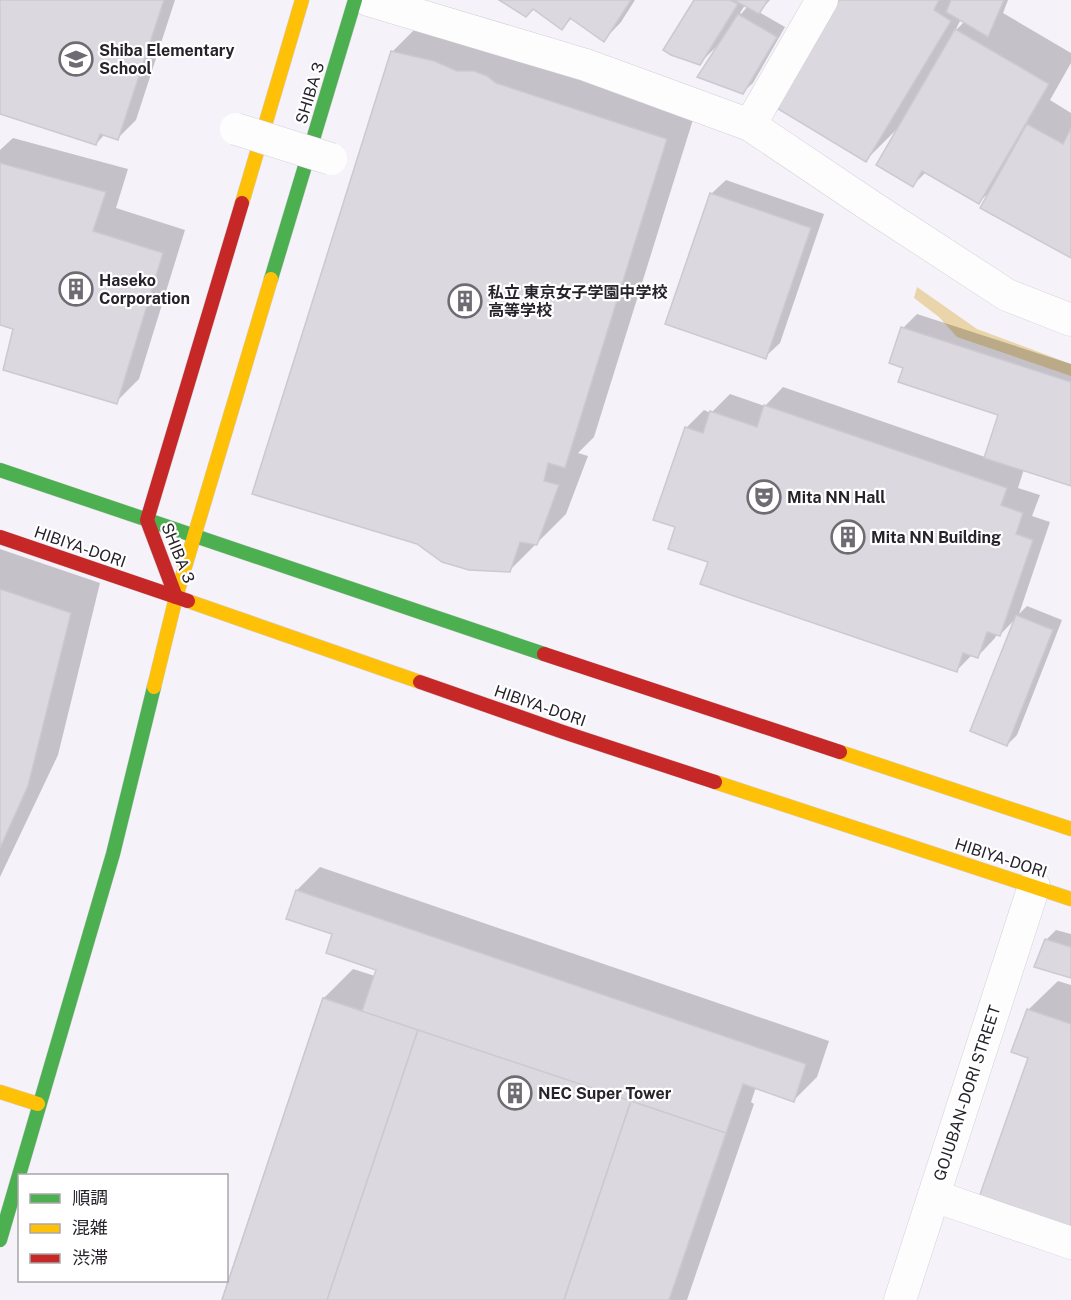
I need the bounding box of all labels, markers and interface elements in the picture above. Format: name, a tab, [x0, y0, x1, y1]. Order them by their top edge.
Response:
school or university icon: Shiba Elementary School	[58, 41, 94, 77]
place label: Shiba Elementary School	[99, 41, 235, 78]
street label: SHIBA 3	[292, 60, 328, 126]
building icon: Haseko Corporation	[58, 271, 94, 307]
place label: Haseko Corporation	[99, 271, 190, 308]
building icon: 私立 東京女子学園中学校 高等学校	[447, 283, 483, 319]
place label: 私立 東京女子学園中学校 高等学校	[488, 283, 668, 320]
theatre icon: Mita NN Hall	[746, 479, 782, 515]
place label: Mita NN Hall	[787, 488, 886, 507]
building icon: Mita NN Building	[830, 519, 866, 555]
street label: SHIBA 3	[157, 520, 199, 586]
street label: HIBIYA-DORI	[32, 522, 128, 572]
place label: Mita NN Building	[871, 528, 1001, 547]
street label: HIBIYA-DORI	[492, 681, 588, 731]
street label: HIBIYA-DORI	[953, 834, 1049, 882]
street label: GOJUBAN-DORI STREET	[930, 1002, 1005, 1183]
building icon: NEC Super Tower	[497, 1075, 533, 1111]
place label: NEC Super Tower	[538, 1084, 672, 1103]
legend	[18, 1174, 228, 1282]
text: 順調	[72, 1187, 108, 1208]
text: 混雑	[72, 1217, 108, 1238]
text: 渋滞	[72, 1247, 108, 1268]

